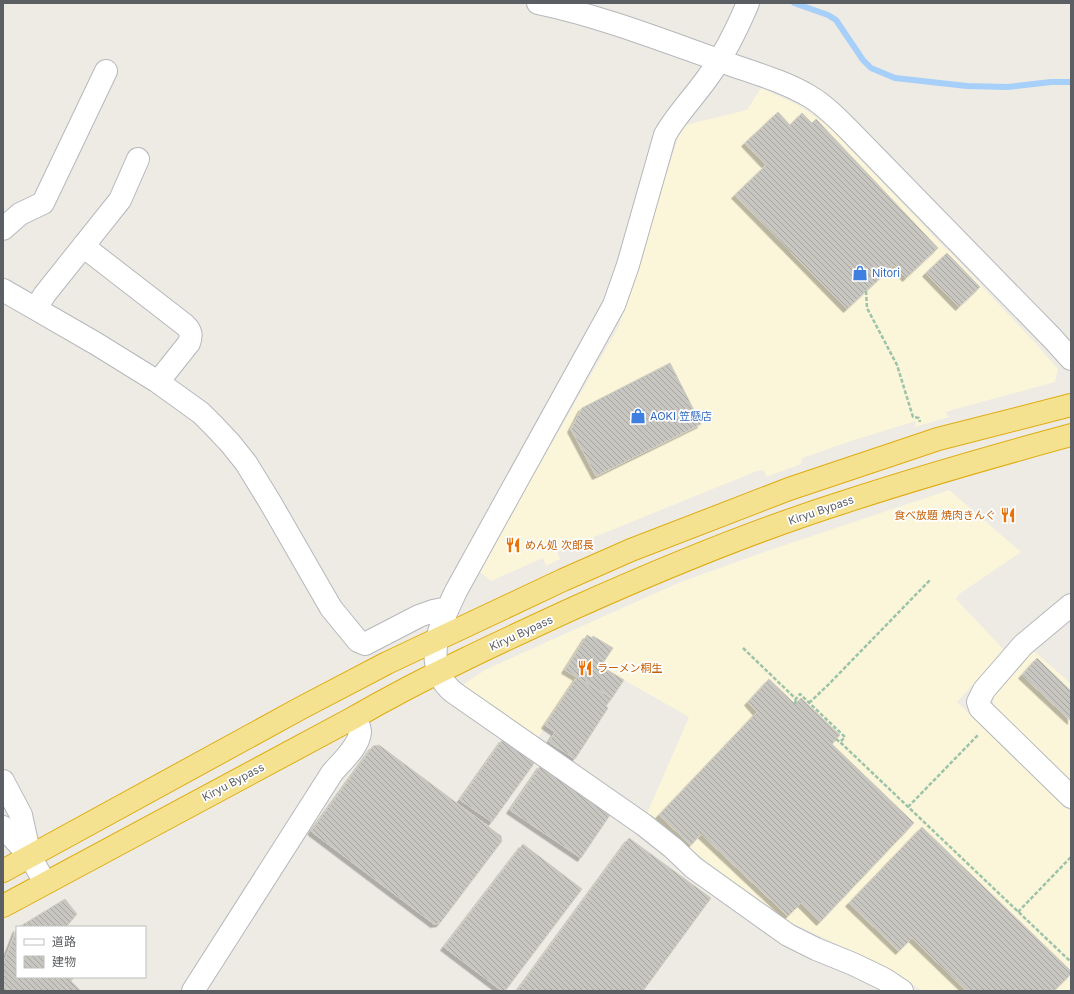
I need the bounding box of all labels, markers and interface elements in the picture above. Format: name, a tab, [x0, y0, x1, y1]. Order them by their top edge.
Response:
shop icon: Nitori	[851, 264, 869, 282]
place label: Nitori	[872, 266, 900, 280]
shop icon: AOKI 笠懸店	[629, 407, 647, 425]
place label: AOKI 笠懸店	[650, 409, 712, 423]
street label: Kiryu Bypass	[786, 492, 856, 528]
restaurant icon: 食べ放題 焼肉きんぐ	[999, 506, 1017, 524]
place label: 食べ放題 焼肉きんぐ	[894, 508, 996, 522]
restaurant icon: めん処 次郎長	[504, 536, 522, 554]
place label: めん処 次郎長	[525, 538, 594, 552]
street label: Kiryu Bypass	[487, 612, 555, 654]
restaurant icon: ラーメン桐生	[576, 659, 594, 677]
place label: ラーメン桐生	[597, 661, 663, 675]
street label: Kiryu Bypass	[200, 760, 267, 804]
legend	[16, 926, 146, 978]
text: 道路	[52, 934, 76, 949]
text: 建物	[52, 954, 76, 969]

